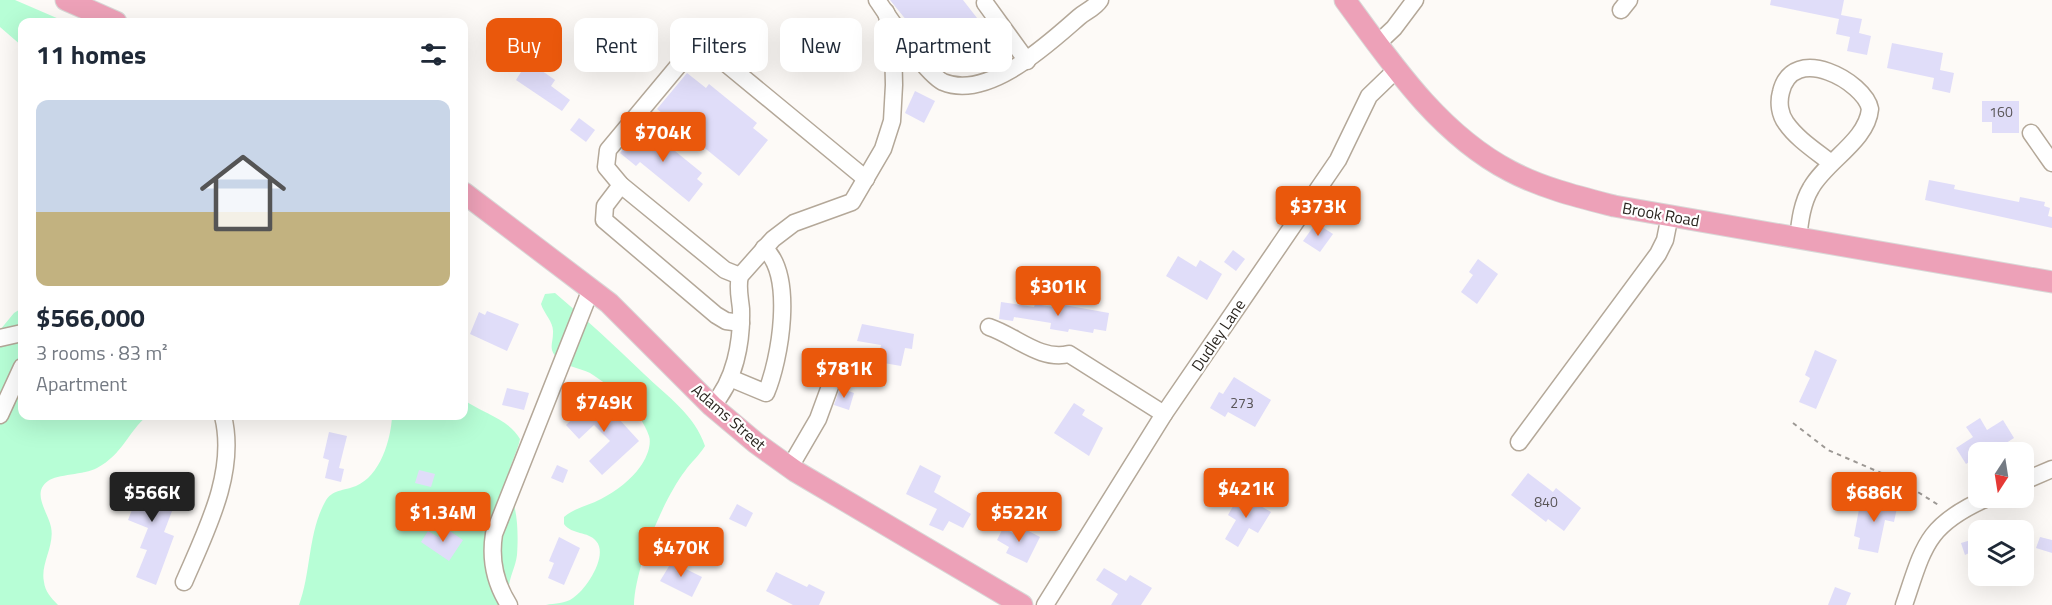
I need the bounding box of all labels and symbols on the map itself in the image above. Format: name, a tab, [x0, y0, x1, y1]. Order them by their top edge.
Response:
house number: 160	[1989, 101, 2013, 122]
pin: $704K	[621, 112, 705, 163]
pin: $373K	[1276, 186, 1360, 237]
street label: Brook Road	[1621, 195, 1701, 233]
pin: $301K	[1016, 266, 1100, 317]
street label: Dudley Lane	[1185, 294, 1251, 376]
pin: $781K	[802, 348, 886, 399]
street label: Adams Street	[687, 378, 772, 456]
pin: $749K	[562, 382, 646, 433]
house number: 273	[1230, 392, 1254, 413]
north arrow	[1968, 442, 2034, 508]
pin: $421K	[1204, 468, 1288, 519]
pin: $566K	[110, 472, 194, 523]
pin: $686K	[1832, 472, 1916, 523]
house number: 840	[1534, 491, 1558, 512]
pin: $1.34M	[394, 492, 492, 543]
pin: $522K	[977, 492, 1061, 543]
pin: $470K	[639, 527, 723, 578]

